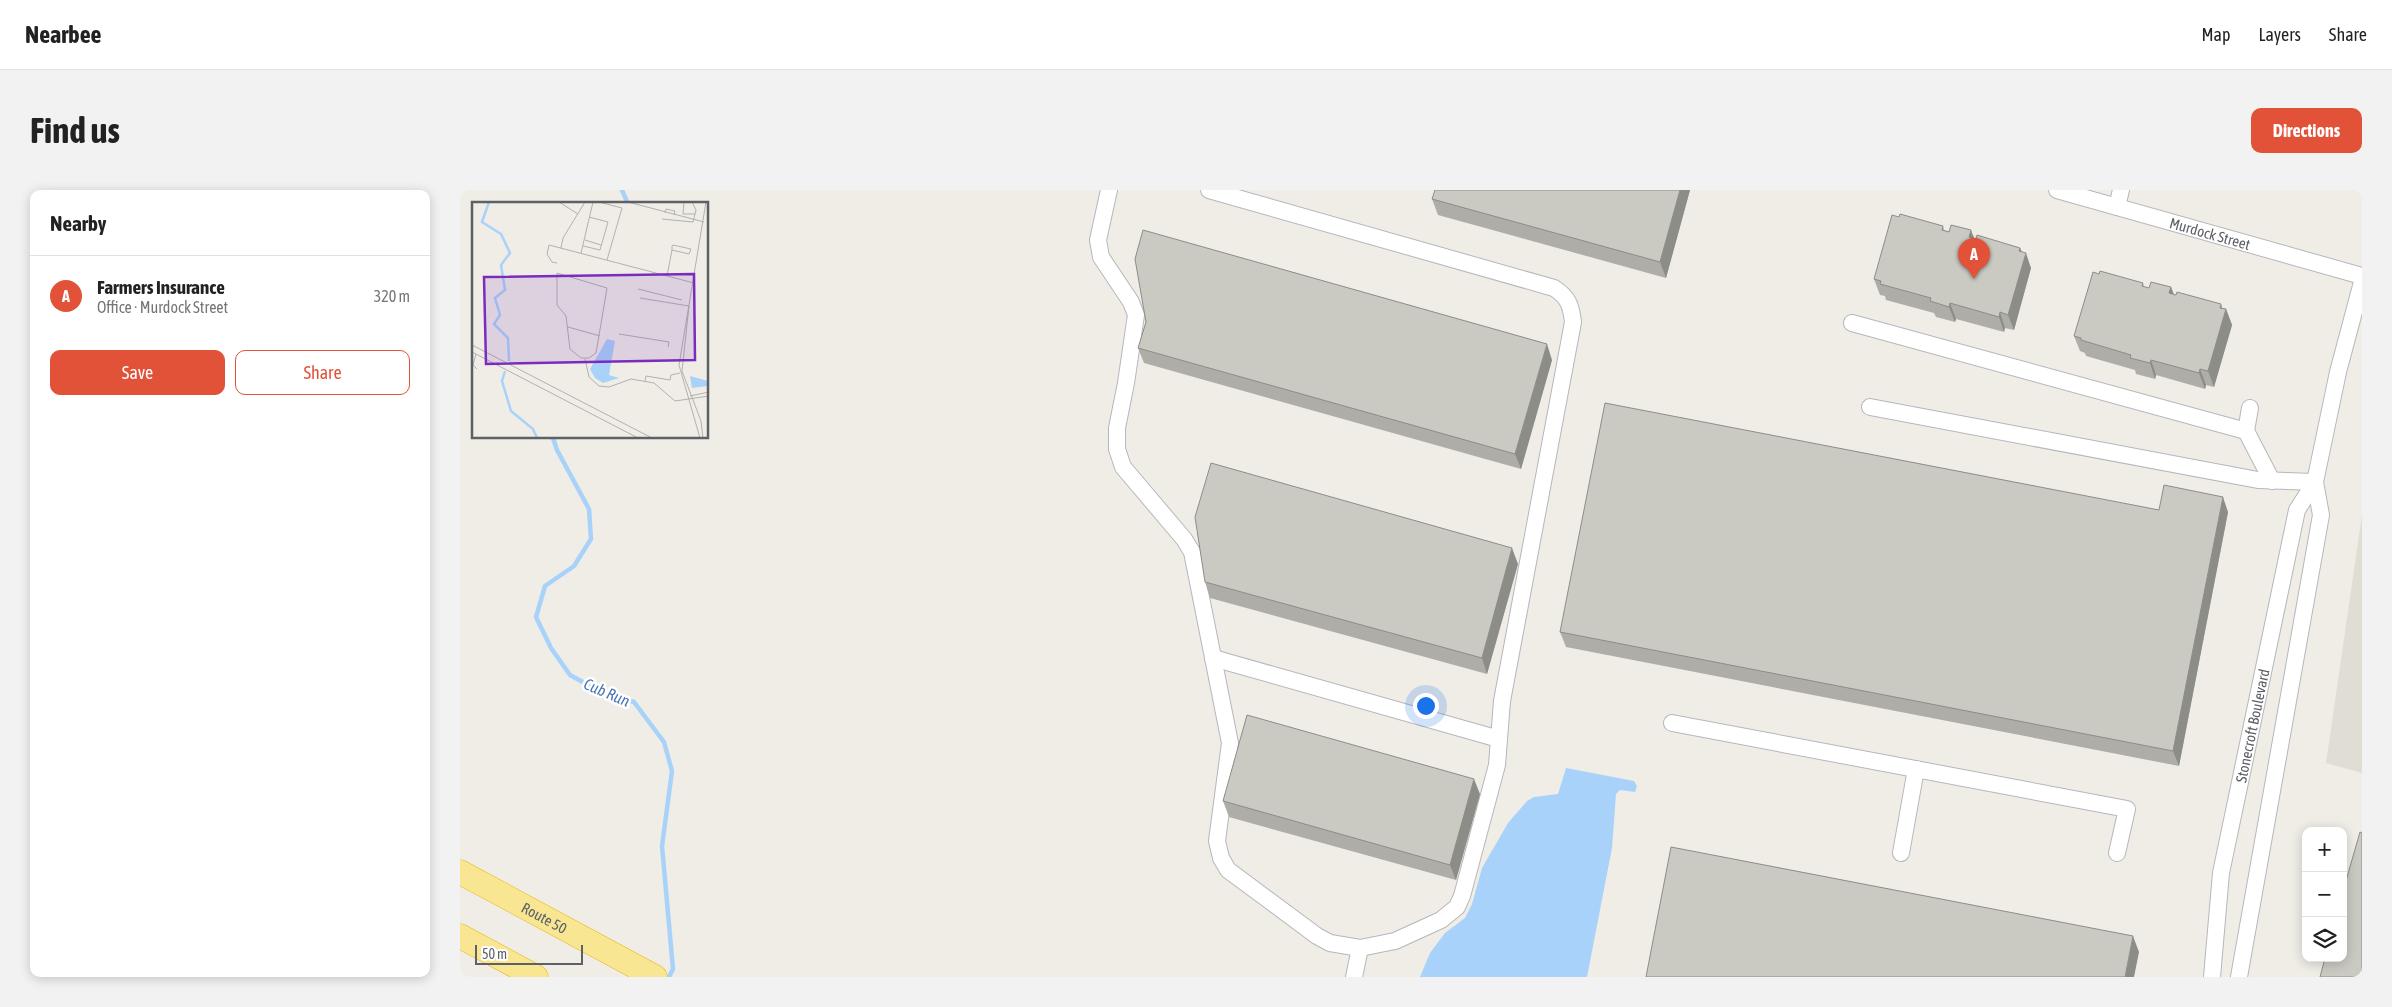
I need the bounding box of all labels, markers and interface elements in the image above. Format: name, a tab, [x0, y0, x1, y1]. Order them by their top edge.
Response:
text: Nearbee	[25, 21, 101, 48]
text: Map	[2201, 24, 2230, 45]
text: Layers	[2258, 24, 2301, 45]
text: Share	[2329, 24, 2367, 45]
button: Directions	[2251, 108, 2362, 153]
text: Find us	[30, 110, 120, 150]
inset map	[472, 202, 709, 439]
text: Nearby	[50, 211, 106, 235]
street label: Murdock Street	[2168, 214, 2252, 253]
pin: A	[1958, 238, 1990, 279]
text: Farmers Insurance	[97, 276, 225, 298]
text: A	[62, 287, 70, 305]
text: 320 m	[374, 287, 410, 305]
text: Office · Murdock Street	[97, 298, 228, 316]
button: Save	[50, 350, 225, 395]
button: Share	[235, 350, 410, 395]
street label: Stonecroft Boulevard	[2232, 667, 2272, 784]
water label: Cub Run	[581, 674, 633, 710]
your location	[1413, 693, 1439, 719]
map controls	[2302, 827, 2347, 962]
button: +	[2302, 827, 2347, 872]
button: −	[2302, 872, 2347, 917]
street label: Route 50	[519, 898, 570, 937]
button: layers	[2302, 917, 2347, 962]
scale bar	[475, 942, 582, 965]
text: 50 m	[482, 946, 507, 962]

